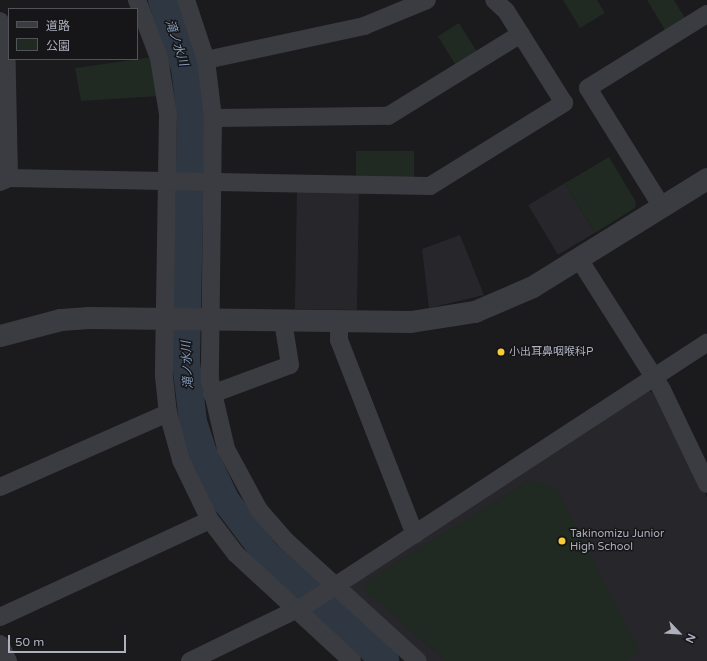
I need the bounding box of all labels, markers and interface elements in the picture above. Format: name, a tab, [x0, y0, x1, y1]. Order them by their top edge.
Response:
legend	[8, 8, 138, 60]
water label: 滝ノ水川	[162, 18, 190, 68]
text: 道路	[46, 19, 70, 33]
text: 公園	[46, 39, 70, 53]
water label: 滝ノ水川	[180, 341, 196, 389]
place label: 小出耳鼻咽喉科P	[509, 345, 593, 359]
marker: 小出耳鼻咽喉科P	[496, 347, 506, 357]
place label: Takinomizu Junior High School	[570, 528, 664, 554]
marker: Takinomizu Junior High School	[557, 536, 567, 546]
north arrow	[659, 613, 699, 653]
scale bar	[10, 627, 128, 653]
text: N	[683, 632, 698, 645]
text: 50 m	[15, 635, 44, 649]

